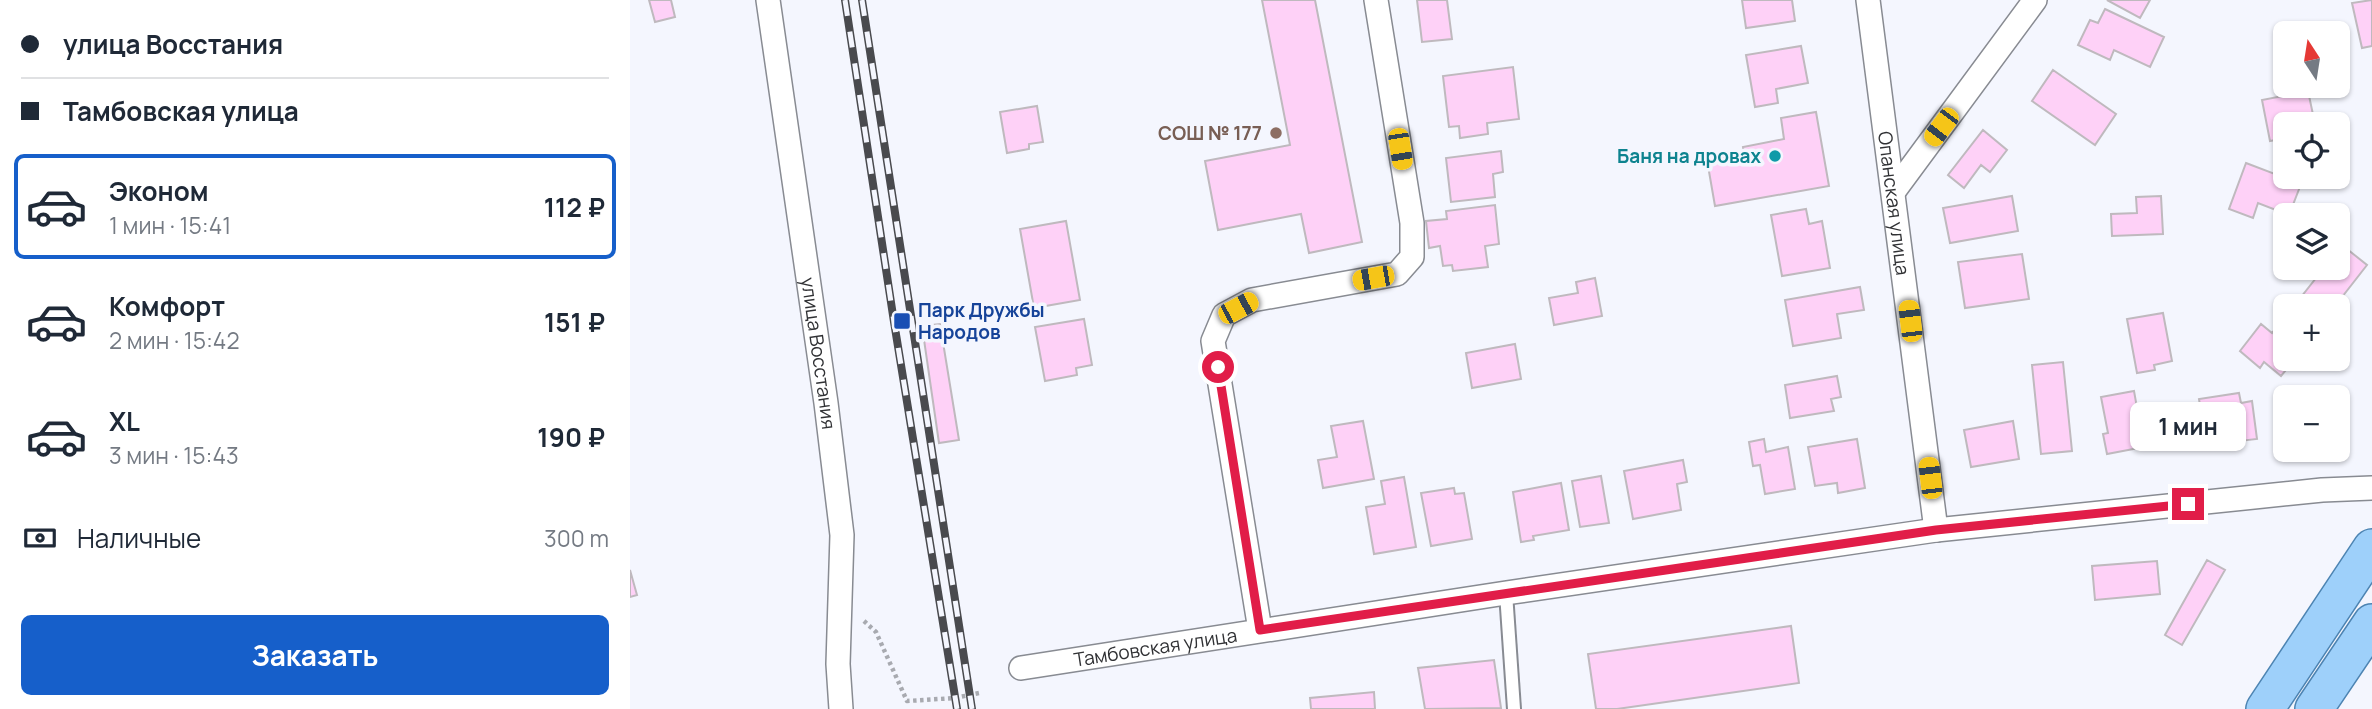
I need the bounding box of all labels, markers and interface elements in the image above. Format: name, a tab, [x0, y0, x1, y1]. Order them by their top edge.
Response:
north arrow	[2273, 21, 2350, 98]
map controls	[2273, 21, 2350, 462]
text: улица Восстания	[63, 26, 283, 62]
text: Тамбовская улица	[63, 93, 299, 129]
car	[1920, 104, 1963, 150]
button: locate	[2273, 112, 2350, 189]
place label: СОШ № 177	[1158, 120, 1262, 146]
marker: СОШ № 177	[1268, 125, 1284, 141]
car	[1387, 127, 1414, 171]
street label: Опанская улица	[1872, 130, 1916, 277]
place label: Баня на дровах	[1617, 143, 1761, 169]
marker: Баня на дровах	[1767, 148, 1783, 164]
text: Эконом	[109, 173, 209, 209]
icon: car	[25, 175, 88, 238]
text: 112 ₽	[544, 189, 605, 225]
button: layers	[2273, 203, 2350, 280]
text: 1 мин · 15:41	[109, 209, 231, 241]
car	[1351, 264, 1396, 292]
street label: улица Восстания	[795, 276, 842, 431]
text: Комфорт	[109, 288, 225, 324]
car	[1215, 289, 1262, 327]
icon: car	[25, 290, 88, 353]
button: +	[2273, 294, 2350, 371]
place label: Парк Дружбы Народов	[918, 297, 1045, 345]
car	[1898, 299, 1923, 343]
text: 151 ₽	[544, 304, 605, 340]
marker: Парк Дружбы Народов	[892, 311, 912, 331]
text: 2 мин · 15:42	[109, 324, 240, 356]
route start	[1202, 351, 1234, 383]
button: −	[2273, 385, 2350, 462]
callout: 1 мин	[2130, 402, 2246, 452]
text: XL	[109, 403, 140, 439]
icon: car	[25, 405, 88, 468]
text: 1 мин	[2158, 410, 2218, 442]
text: 190 ₽	[537, 419, 605, 455]
text: 3 мин · 15:43	[109, 439, 239, 471]
car	[1918, 456, 1943, 500]
route end	[2172, 488, 2204, 520]
icon: cash	[21, 519, 59, 557]
text: Наличные	[77, 520, 201, 556]
text: 300 m	[544, 522, 609, 554]
button: Заказать	[21, 615, 609, 695]
street label: Тамбовская улица	[1072, 622, 1239, 673]

